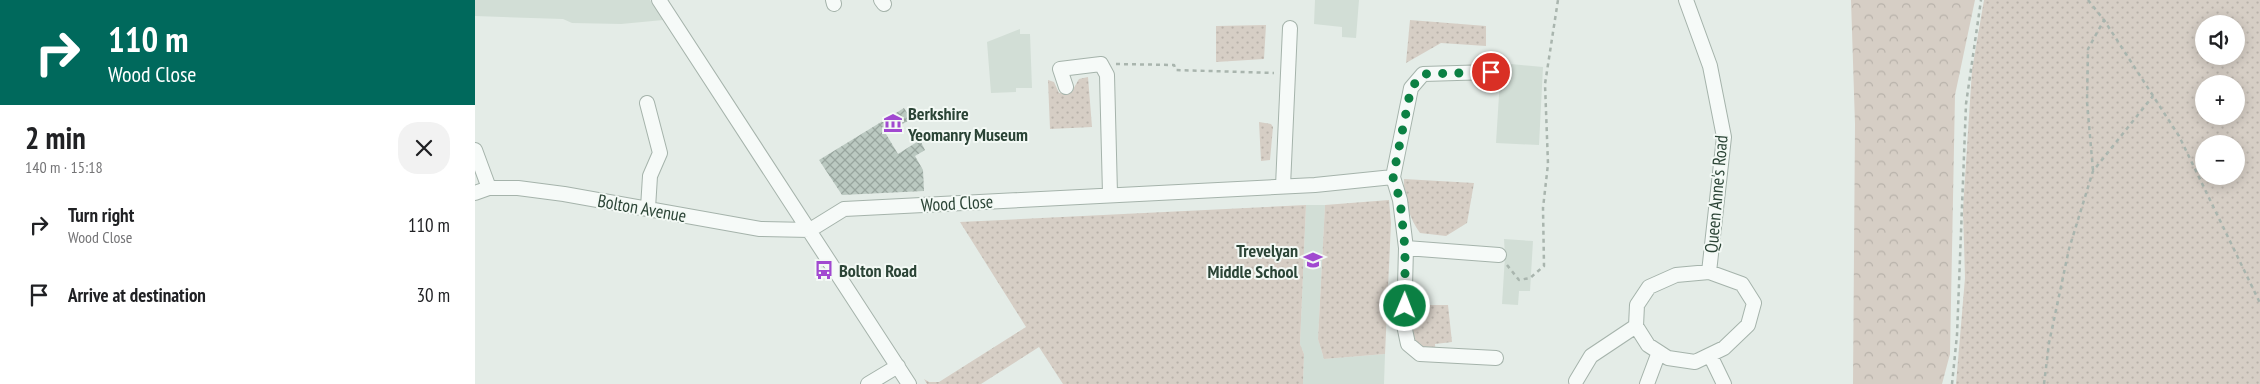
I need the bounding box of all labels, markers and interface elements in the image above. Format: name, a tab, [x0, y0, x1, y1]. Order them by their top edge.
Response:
map controls	[2195, 15, 2245, 185]
button: sound	[2195, 15, 2245, 65]
text: 110 m	[108, 16, 189, 62]
icon: right	[25, 20, 90, 85]
pin	[1470, 51, 1512, 93]
icon: arrive	[1477, 58, 1505, 86]
text: Wood Close	[108, 60, 196, 88]
button: +	[2195, 75, 2245, 125]
place label: Berkshire Yeomanry Museum	[907, 102, 1028, 146]
museum icon: Berkshire Yeomanry Museum	[882, 112, 904, 134]
text: 2 min	[25, 118, 86, 157]
button: close	[398, 122, 450, 174]
street label: Queen Anne's Road	[1699, 134, 1733, 254]
button: −	[2195, 135, 2245, 185]
text: 140 m · 15:18	[25, 157, 103, 177]
street label: Bolton Avenue	[596, 189, 688, 227]
street label: Wood Close	[920, 190, 994, 216]
text: Turn right	[68, 203, 134, 227]
icon: right	[25, 211, 53, 239]
text: 110 m	[408, 213, 450, 237]
text: Wood Close	[68, 227, 132, 247]
place label: Trevelyan Middle School	[1208, 239, 1299, 283]
school or university icon: Trevelyan Middle School	[1302, 249, 1324, 271]
bus stop icon: Bolton Road	[813, 259, 835, 281]
place label: Bolton Road	[839, 259, 917, 282]
position arrow	[1378, 279, 1430, 331]
icon: arrive	[25, 281, 53, 309]
text: Arrive at destination	[68, 283, 206, 307]
text: 30 m	[417, 283, 450, 307]

